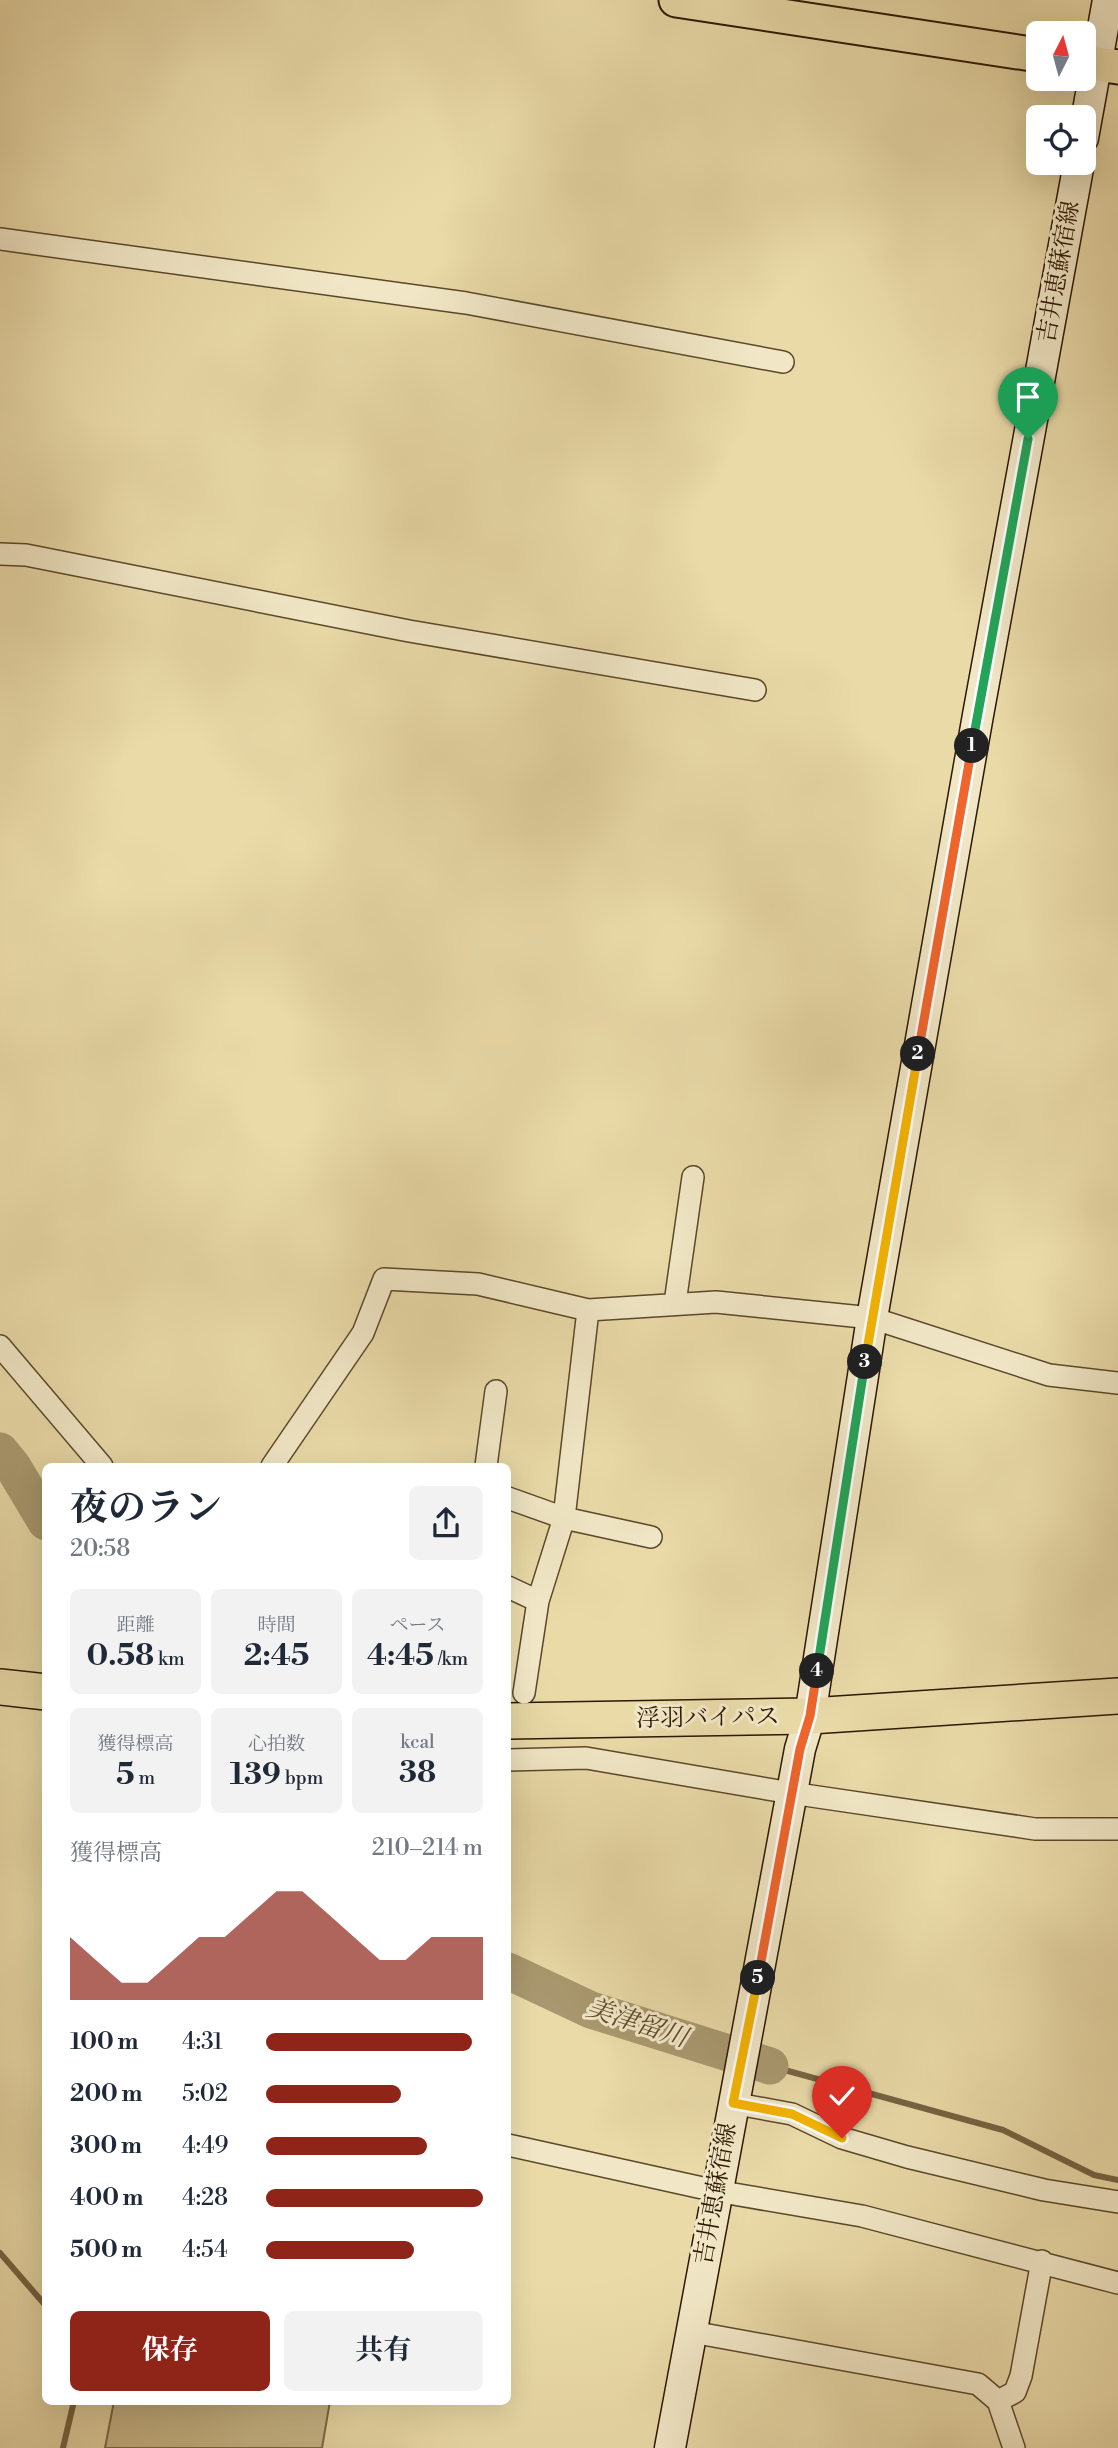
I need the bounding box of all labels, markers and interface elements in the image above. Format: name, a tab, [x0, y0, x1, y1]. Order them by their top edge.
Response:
north arrow	[1026, 21, 1096, 91]
map controls	[1026, 21, 1096, 175]
button: locate	[1026, 105, 1096, 175]
street label: 吉井恵蘇宿線	[1032, 198, 1086, 346]
pin	[998, 367, 1058, 439]
icon: arrive	[1009, 378, 1047, 416]
pin: 1	[954, 728, 990, 764]
text: 1	[967, 733, 976, 757]
pin: 2	[900, 1036, 936, 1072]
text: 2	[912, 1041, 923, 1065]
pin: 3	[848, 1344, 882, 1380]
text: 3	[859, 1349, 870, 1373]
text: 夜のラン	[70, 1485, 222, 1532]
button: share	[409, 1486, 483, 1560]
text: 20:58	[70, 1535, 130, 1563]
text: 距離	[116, 1613, 155, 1637]
text: 時間	[257, 1613, 296, 1637]
text: ペース	[389, 1613, 446, 1637]
text: 0.58	[86, 1637, 154, 1675]
text: 2:45	[244, 1637, 309, 1675]
text: 4:45	[367, 1637, 434, 1675]
text: km	[154, 1647, 185, 1671]
text: /km	[434, 1647, 468, 1671]
pin: 4	[800, 1654, 834, 1688]
text: 4	[810, 1658, 823, 1682]
street label: 浮羽バイパス	[636, 1702, 780, 1734]
text: kcal	[400, 1730, 435, 1754]
text: 獲得標高	[97, 1732, 174, 1756]
text: 心拍数	[248, 1732, 305, 1756]
text: 38	[399, 1754, 436, 1792]
text: 5	[116, 1756, 135, 1794]
text: 139	[230, 1756, 281, 1794]
text: m	[135, 1766, 155, 1790]
text: bpm	[281, 1766, 323, 1790]
text: 210–214 m	[372, 1834, 483, 1862]
text: 獲得標高	[70, 1839, 162, 1867]
pin: 5	[740, 1960, 776, 1996]
text: 5	[752, 1965, 763, 1989]
water label: 美津留川	[583, 1992, 694, 2055]
text: 100 m	[70, 2028, 138, 2056]
text: 4:31	[182, 2028, 223, 2056]
pin	[812, 2066, 872, 2138]
icon: check	[823, 2077, 861, 2115]
text: 200 m	[70, 2080, 142, 2108]
text: 5:02	[182, 2080, 228, 2108]
street label: 吉井恵蘇宿線	[689, 2120, 743, 2268]
text: 300 m	[70, 2132, 142, 2160]
text: 4:49	[182, 2132, 229, 2160]
text: 400 m	[70, 2184, 143, 2212]
text: 4:28	[182, 2184, 228, 2212]
text: 500 m	[70, 2236, 142, 2264]
text: 4:54	[182, 2236, 228, 2264]
button: 保存	[70, 2311, 270, 2391]
button: 共有	[284, 2311, 483, 2391]

